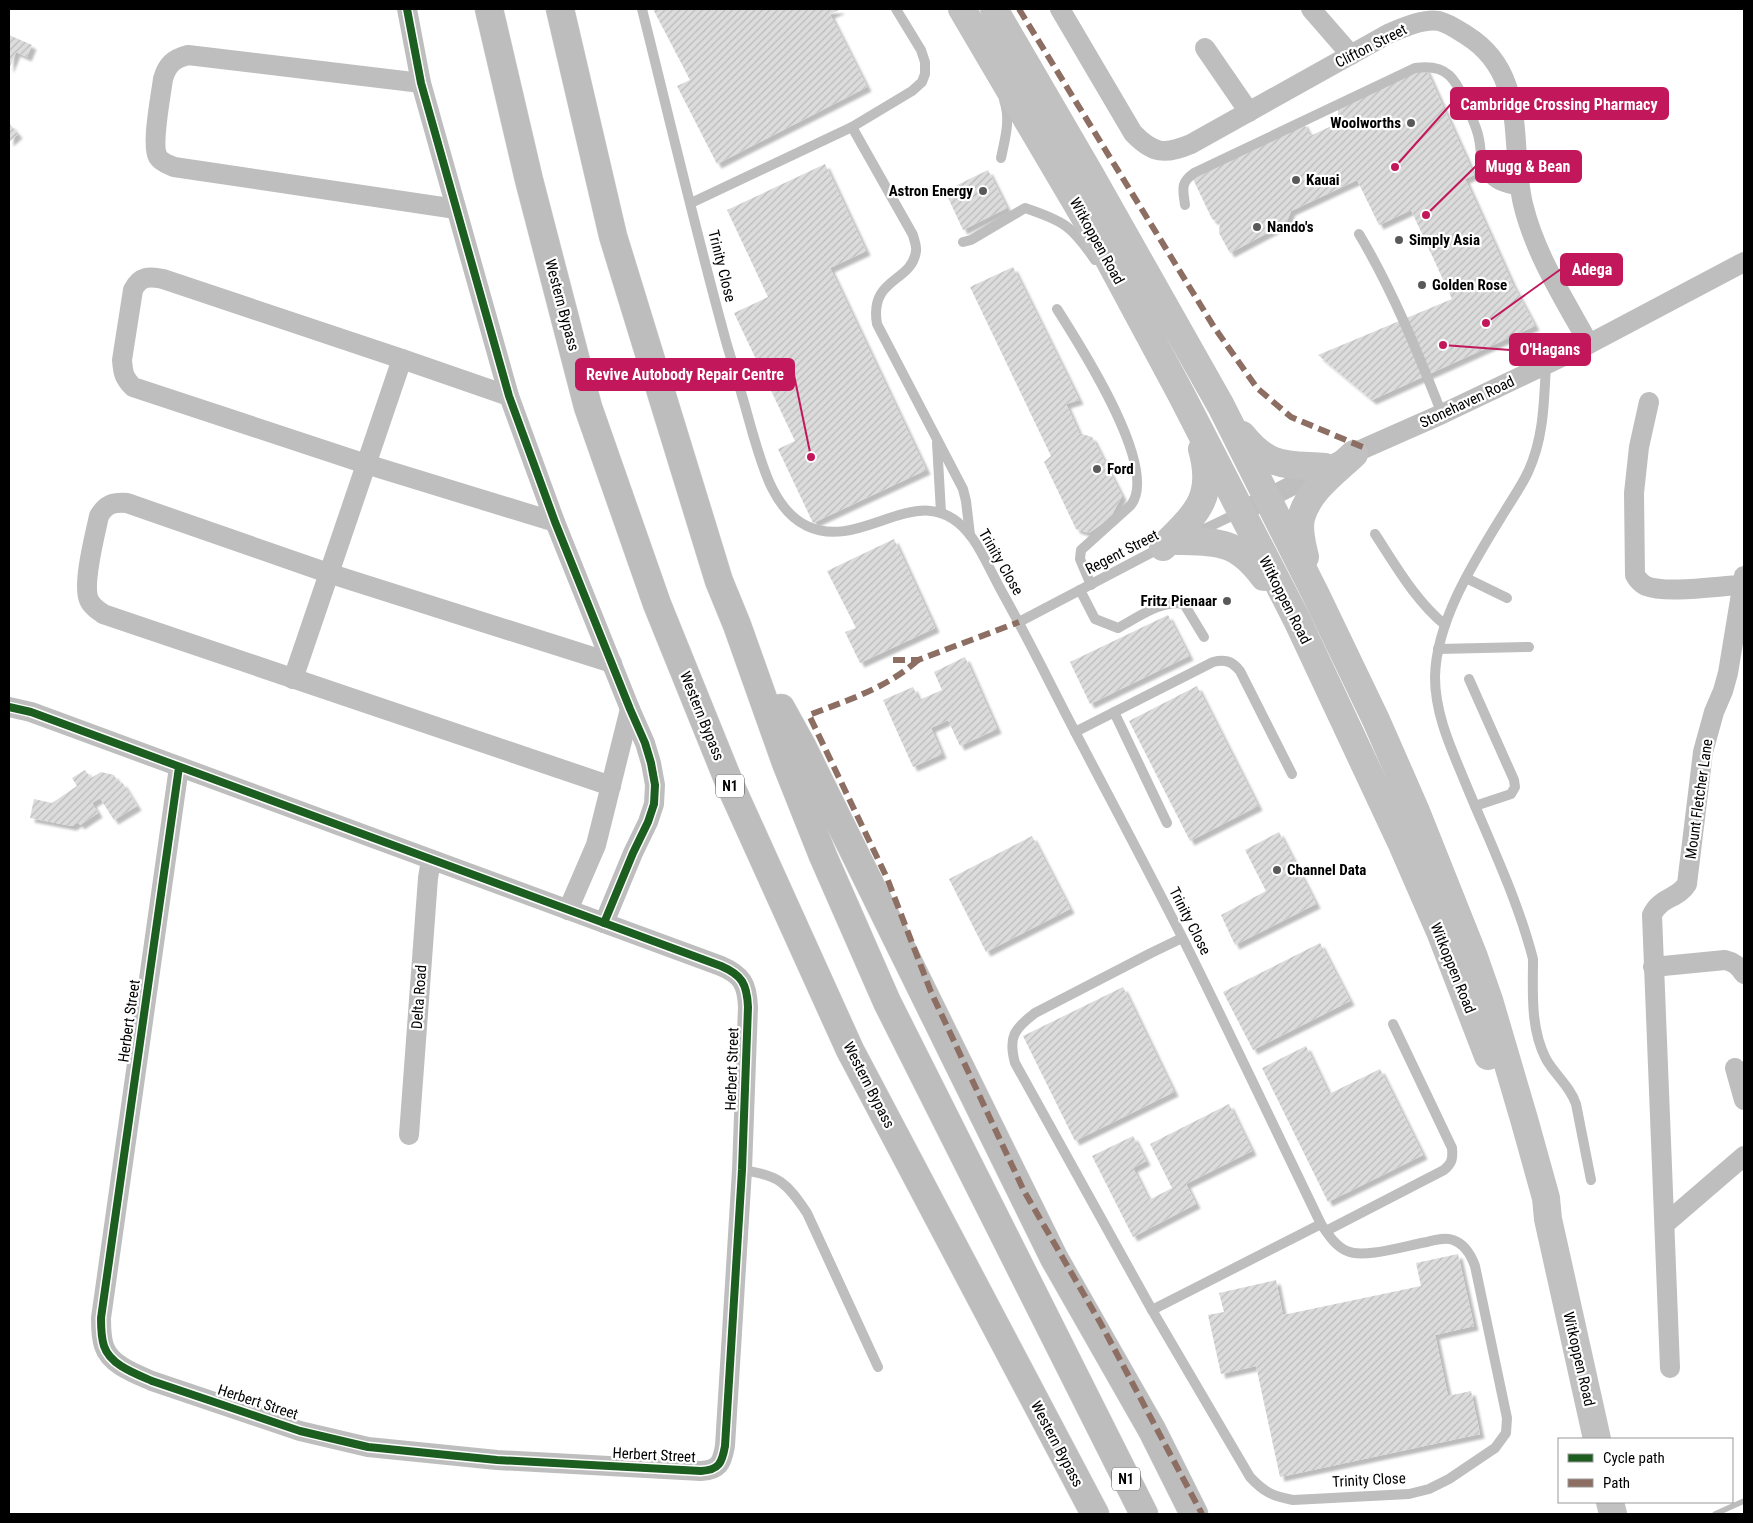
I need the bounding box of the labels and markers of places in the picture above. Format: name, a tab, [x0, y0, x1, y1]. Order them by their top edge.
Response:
callout: Cambridge Crossing Pharmacy	[1451, 88, 1668, 119]
place label: Woolworths	[1330, 114, 1401, 132]
marker: Woolworths	[1405, 117, 1417, 129]
callout: Mugg & Bean	[1476, 151, 1581, 182]
place label: Kauai	[1306, 171, 1340, 189]
marker: Kauai	[1290, 174, 1302, 186]
place label: Astron Energy	[889, 182, 973, 200]
marker: Astron Energy	[977, 185, 989, 197]
place label: Nando's	[1267, 218, 1314, 236]
marker: Nando's	[1251, 221, 1263, 233]
place label: Simply Asia	[1409, 231, 1480, 249]
marker: Simply Asia	[1393, 234, 1405, 246]
callout: Adega	[1561, 254, 1622, 285]
place label: Golden Rose	[1432, 276, 1507, 294]
marker: Golden Rose	[1416, 279, 1428, 291]
callout: O'Hagans	[1510, 334, 1590, 365]
callout: Revive Autobody Repair Centre	[576, 359, 794, 390]
place label: Ford	[1107, 460, 1134, 478]
marker: Ford	[1091, 463, 1103, 475]
place label: Fritz Pienaar	[1140, 592, 1217, 610]
marker: Fritz Pienaar	[1221, 595, 1233, 607]
place label: Channel Data	[1287, 861, 1366, 879]
marker: Channel Data	[1271, 864, 1283, 876]

